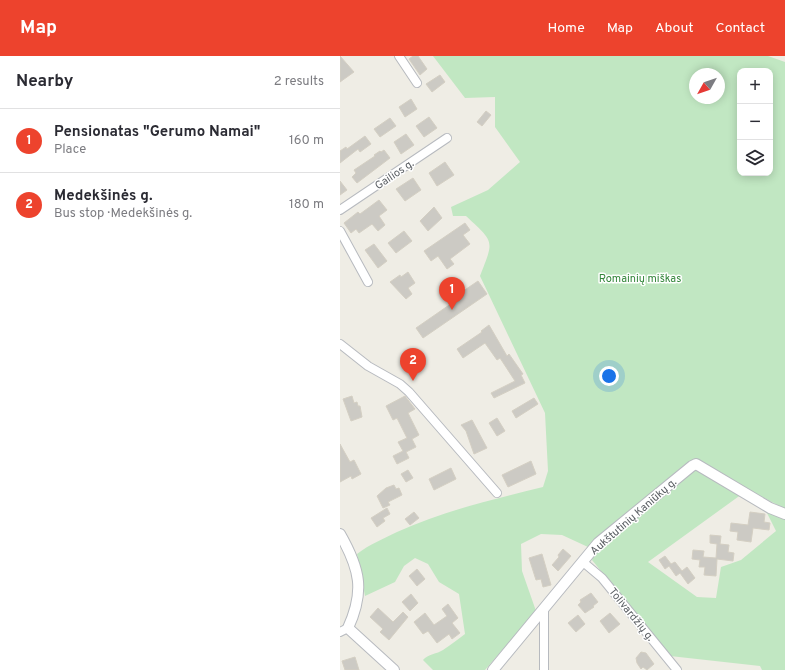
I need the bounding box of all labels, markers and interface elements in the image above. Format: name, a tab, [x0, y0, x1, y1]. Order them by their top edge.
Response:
text: Map	[20, 16, 57, 40]
text: Home	[548, 20, 585, 37]
text: Map	[607, 20, 633, 37]
text: About	[655, 20, 694, 37]
text: Contact	[716, 20, 765, 37]
north arrow	[689, 68, 725, 104]
map controls	[737, 68, 773, 176]
button: +	[737, 68, 773, 104]
text: Nearby	[16, 71, 73, 93]
text: 2 results	[274, 74, 324, 90]
button: −	[737, 104, 773, 140]
text: Pensionatas "Gerumo Namai"	[54, 123, 261, 142]
text: 1	[26, 133, 32, 149]
text: 160 m	[289, 133, 324, 149]
button: layers	[737, 140, 773, 176]
text: Place	[54, 142, 86, 158]
street label: Gailios g.	[372, 157, 417, 193]
text: Medekšinės g.	[54, 187, 153, 206]
text: 2	[25, 197, 33, 213]
text: 180 m	[289, 197, 324, 213]
text: Bus stop · Medekšinės g.	[54, 206, 192, 222]
park label: Romainių miškas	[599, 272, 681, 286]
pin: 1	[439, 277, 465, 310]
pin: 2	[400, 348, 426, 381]
your location	[599, 366, 619, 386]
street label: Aukštutinių Kaniūkų g.	[587, 475, 680, 558]
street label: Tolivardžių g.	[605, 585, 657, 644]

